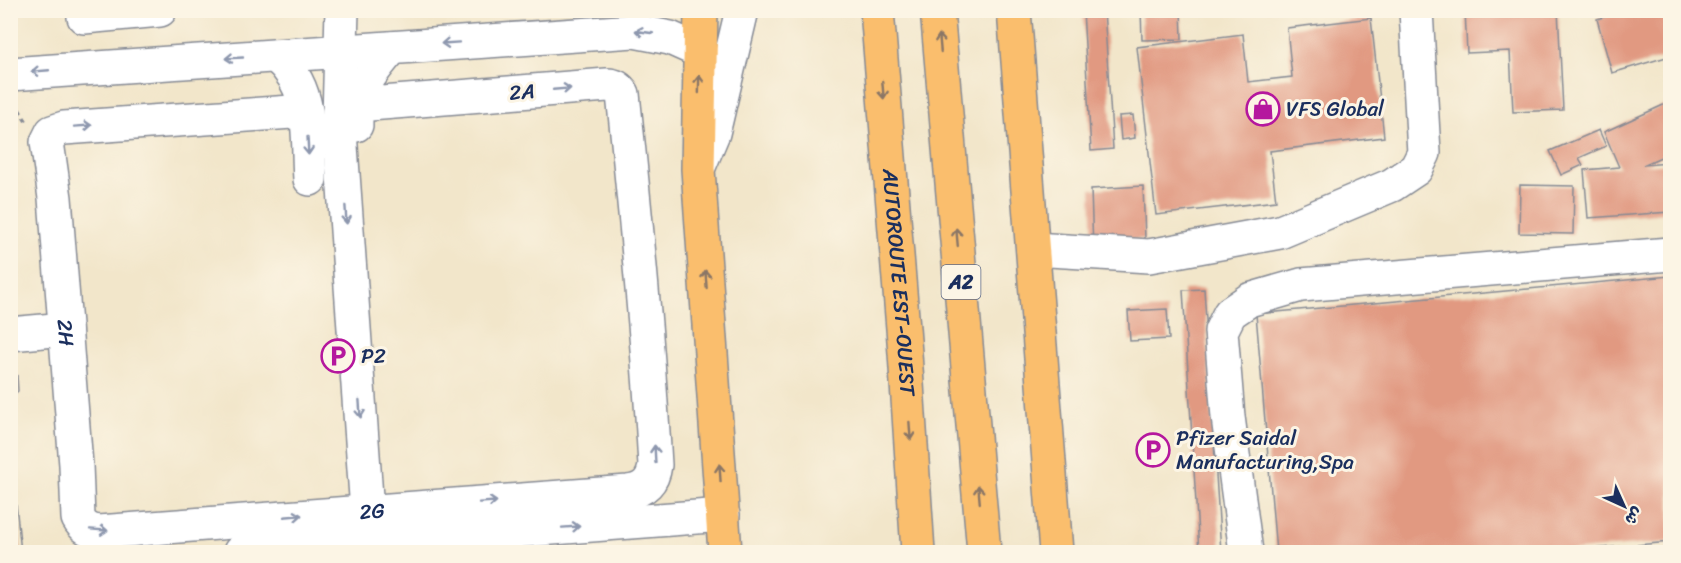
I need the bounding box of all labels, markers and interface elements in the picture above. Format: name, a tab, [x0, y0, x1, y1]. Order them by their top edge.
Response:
one-way arrow	[635, 26, 655, 37]
one-way arrow	[934, 33, 945, 53]
one-way arrow	[440, 38, 460, 49]
one-way arrow	[225, 53, 245, 64]
one-way arrow	[30, 66, 50, 77]
street label: 2A	[507, 72, 537, 112]
one-way arrow	[693, 74, 705, 94]
one-way arrow	[878, 79, 889, 99]
one-way arrow	[551, 83, 571, 94]
place label: VFS Global	[1286, 90, 1385, 128]
shop icon: VFS Global	[1245, 91, 1281, 127]
one-way arrow	[73, 120, 93, 131]
one-way arrow	[303, 136, 314, 156]
street label: AUTOROUTE EST-OUEST	[871, 166, 927, 398]
one-way arrow	[341, 204, 352, 224]
one-way arrow	[951, 228, 962, 248]
road number: A2	[942, 265, 980, 299]
one-way arrow	[700, 269, 711, 289]
street label: 2H	[46, 318, 86, 348]
place label: P2	[361, 337, 386, 375]
parking icon: P2	[320, 338, 356, 374]
one-way arrow	[355, 399, 366, 419]
place label: Pfizer Saidal Manufacturing,Spa	[1176, 419, 1354, 481]
one-way arrow	[905, 420, 916, 440]
parking icon: Pfizer Saidal Manufacturing,Spa	[1135, 432, 1171, 468]
one-way arrow	[649, 445, 660, 465]
one-way arrow	[714, 464, 725, 484]
north arrow	[1594, 476, 1654, 536]
one-way arrow	[973, 485, 984, 505]
street label: 2G	[358, 491, 386, 531]
one-way arrow	[477, 496, 497, 507]
text: ش	[1618, 500, 1651, 533]
one-way arrow	[283, 511, 303, 522]
one-way arrow	[560, 521, 580, 532]
one-way arrow	[89, 525, 108, 536]

